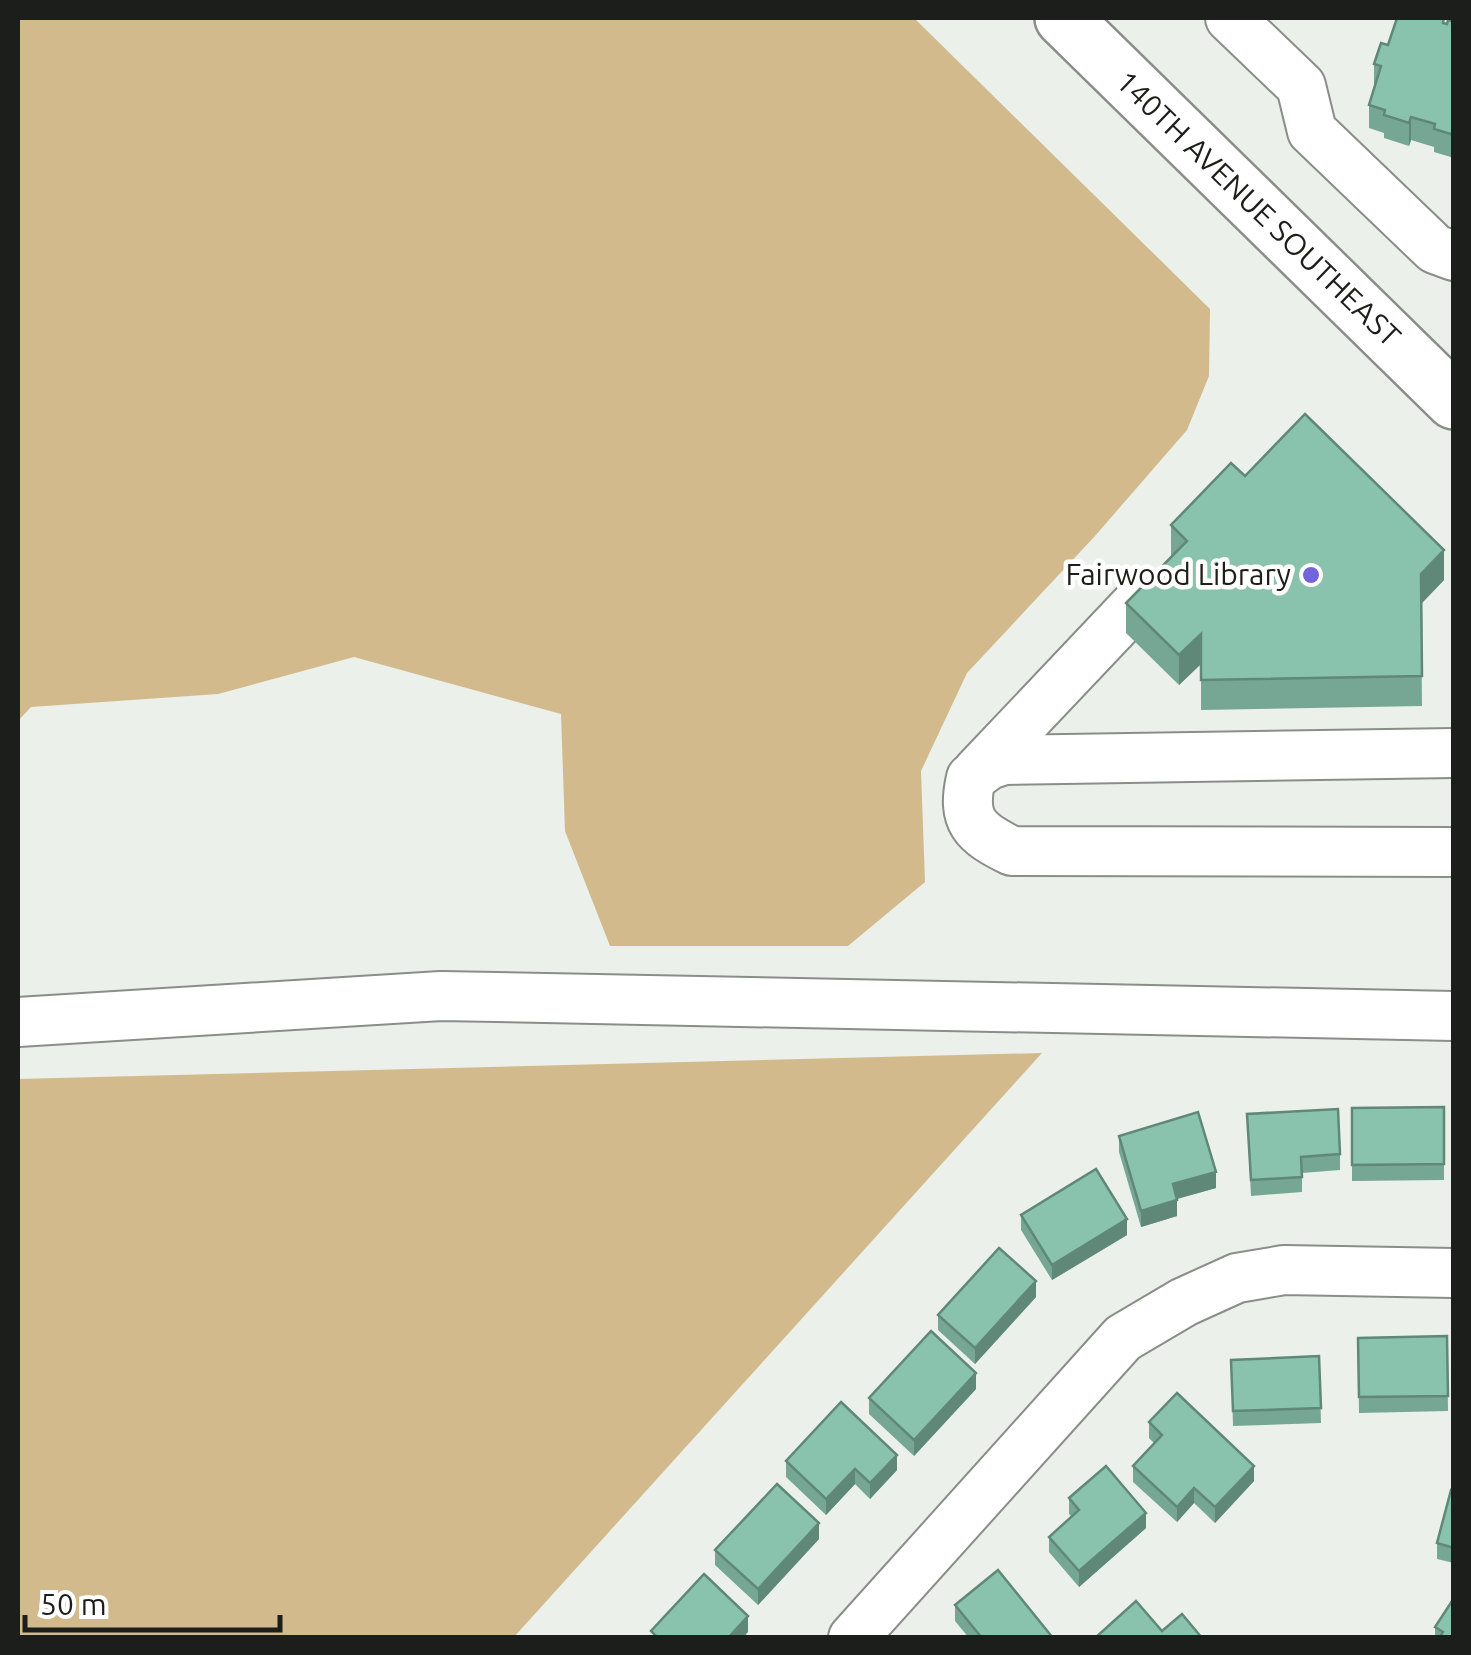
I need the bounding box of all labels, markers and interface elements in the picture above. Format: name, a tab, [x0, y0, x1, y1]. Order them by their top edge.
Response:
street label: 140TH AVENUE SOUTHEAST	[1110, 64, 1408, 353]
place label: Fairwood Library	[1066, 557, 1291, 591]
marker: Fairwood Library	[1300, 564, 1322, 586]
scale bar	[25, 1570, 280, 1632]
text: 50 m	[40, 1587, 107, 1621]

